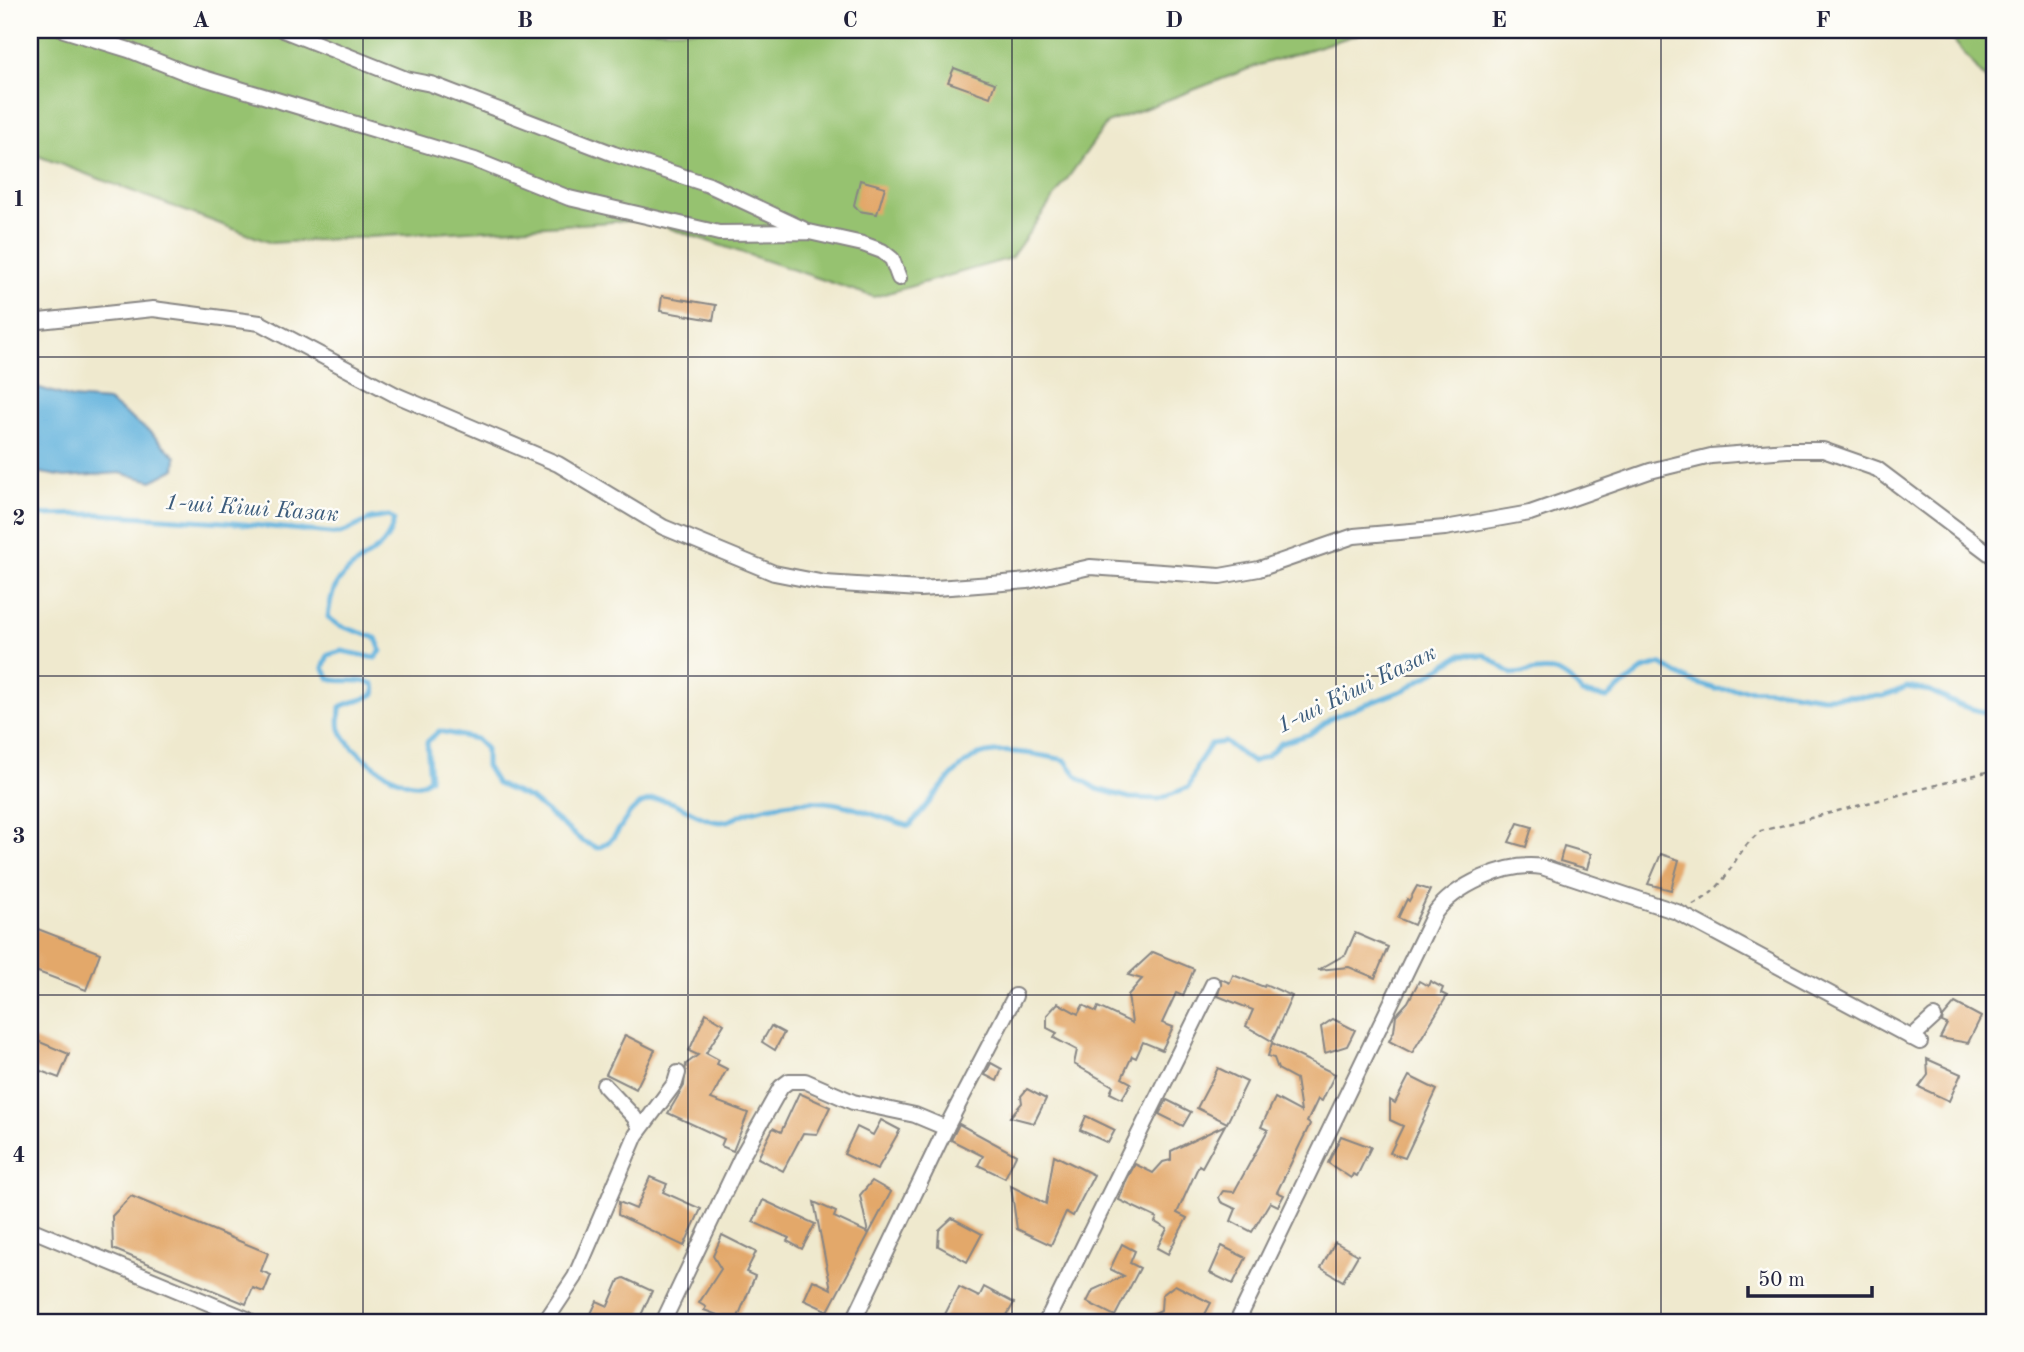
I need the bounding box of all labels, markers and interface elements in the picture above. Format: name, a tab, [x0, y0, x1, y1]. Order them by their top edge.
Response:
text: A	[192, 9, 210, 32]
text: B	[517, 9, 533, 32]
text: C	[842, 9, 858, 32]
text: D	[1165, 9, 1183, 32]
text: E	[1491, 9, 1507, 32]
text: F	[1815, 9, 1831, 32]
text: 1	[12, 188, 26, 211]
water label: 1-ші Кіші Казак	[164, 491, 340, 526]
text: 2	[12, 507, 26, 530]
water label: 1-ші Кіші Казак	[1273, 641, 1440, 738]
text: 3	[12, 825, 26, 848]
text: 4	[12, 1144, 26, 1167]
scale bar	[1748, 1254, 1872, 1298]
text: 50 m	[1758, 1270, 1805, 1291]

